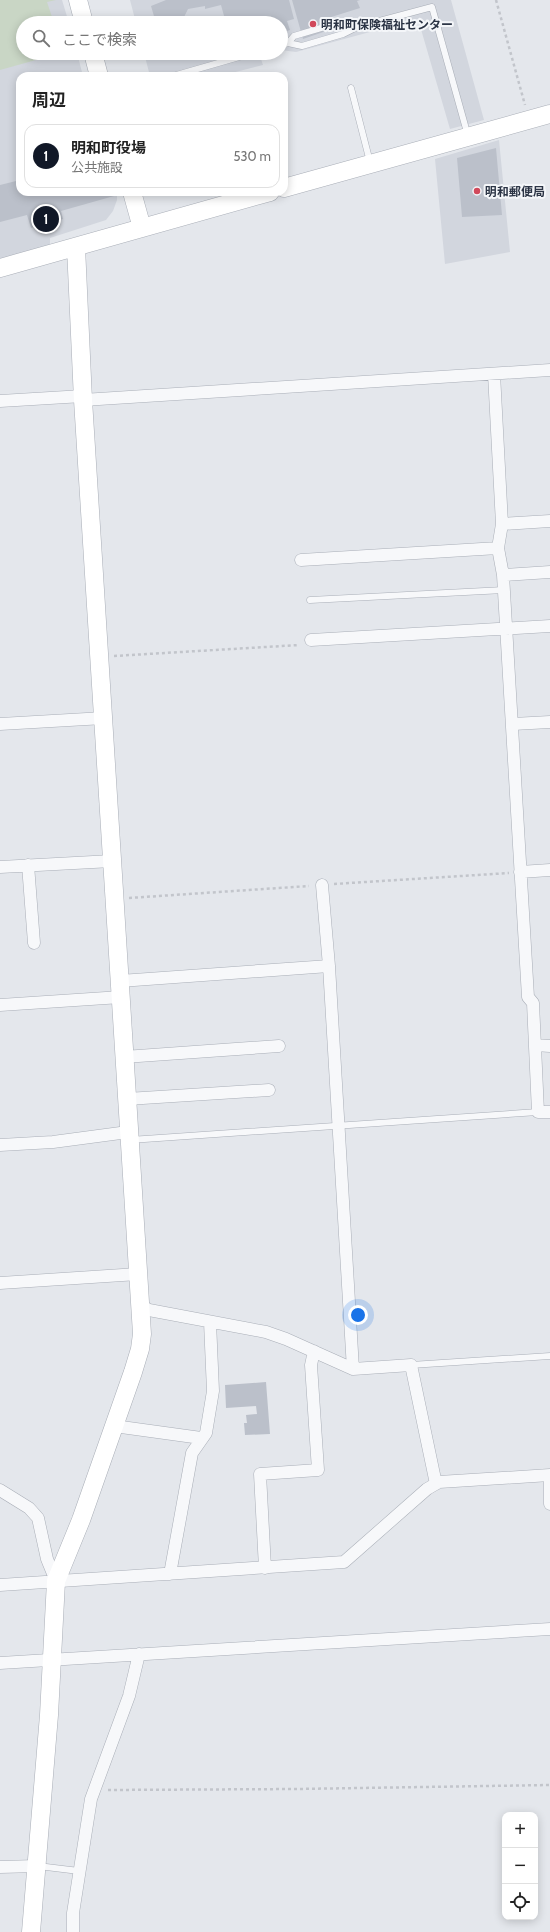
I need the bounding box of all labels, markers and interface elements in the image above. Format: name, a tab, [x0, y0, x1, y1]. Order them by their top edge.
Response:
search box	[16, 16, 288, 60]
place label: 明和町保険福祉センター	[321, 17, 453, 32]
marker: 明和町保険福祉センター	[308, 19, 318, 29]
icon: search	[30, 27, 52, 49]
text: ここで検索	[62, 31, 137, 49]
text: 周辺	[32, 90, 66, 110]
text: 明和町役場	[71, 139, 146, 157]
text: 1	[44, 148, 48, 164]
text: 530 m	[234, 148, 271, 164]
text: 公共施設	[71, 159, 123, 175]
place label: 明和郵便局	[485, 184, 545, 199]
marker: 明和郵便局	[472, 186, 482, 196]
pin: 1	[33, 204, 59, 234]
your location	[348, 1305, 368, 1325]
map controls	[502, 1812, 538, 1920]
button: +	[502, 1812, 538, 1848]
button: −	[502, 1848, 538, 1884]
button: locate	[502, 1884, 538, 1920]

